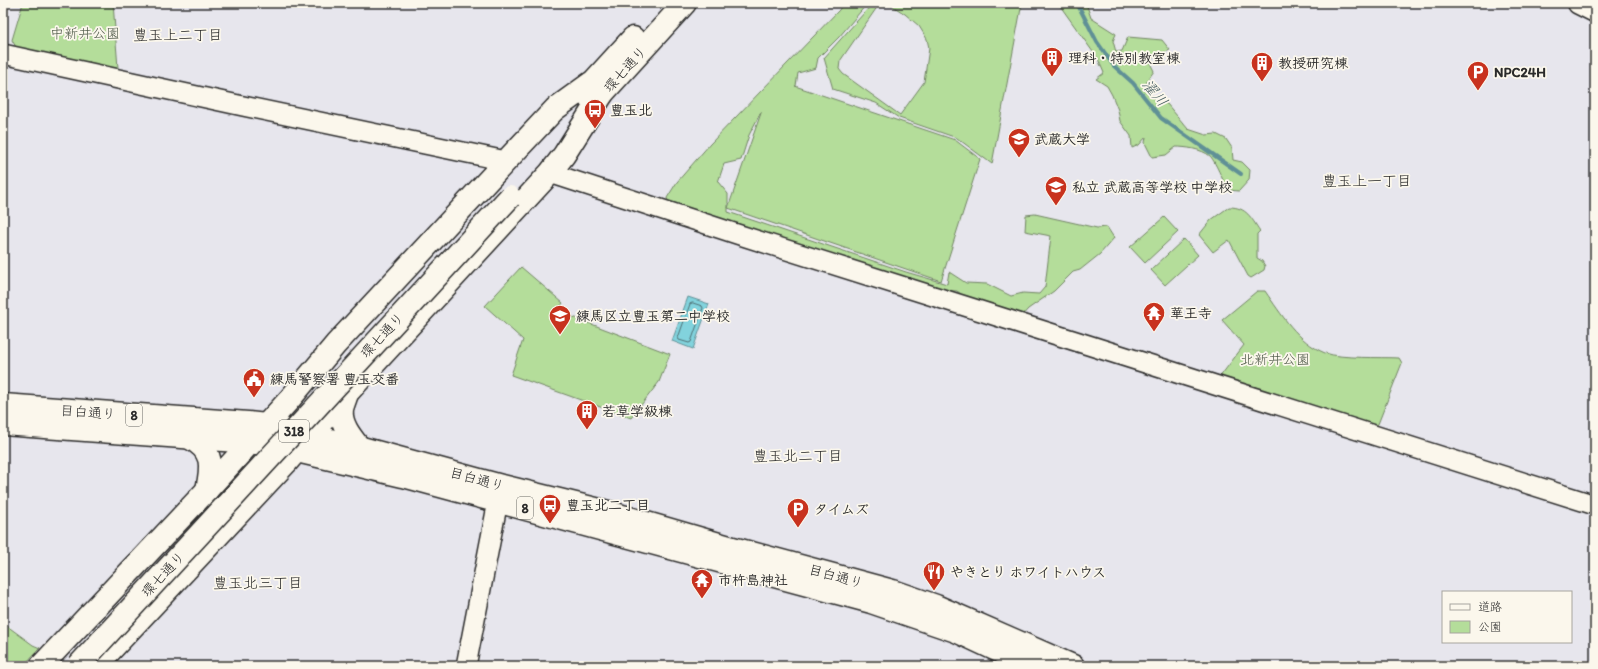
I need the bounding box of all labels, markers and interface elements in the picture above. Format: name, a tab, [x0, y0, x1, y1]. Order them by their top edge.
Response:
park label: 中新井公園	[50, 25, 120, 42]
district label: 豊玉上二丁目	[133, 26, 223, 44]
street label: 環七通り	[600, 43, 650, 96]
building icon: 理科・特別教室棟	[1039, 45, 1065, 78]
place label: 理科・特別教室棟	[1068, 50, 1181, 67]
building icon: 教授研究棟	[1249, 50, 1275, 83]
place label: 教授研究棟	[1278, 55, 1349, 72]
parking icon: NPC24H	[1465, 59, 1491, 92]
place label: NPC24H	[1494, 64, 1546, 81]
water label: 濯川	[1138, 76, 1172, 110]
bus stop icon: 豊玉北	[582, 97, 608, 130]
place label: 豊玉北	[610, 102, 652, 119]
school or university icon: 武蔵大学	[1006, 126, 1032, 159]
place label: 武蔵大学	[1034, 131, 1090, 148]
district label: 豊玉上一丁目	[1322, 172, 1412, 190]
school or university icon: 私立 武蔵高等学校 中学校	[1043, 174, 1069, 207]
place label: 私立 武蔵高等学校 中学校	[1072, 179, 1232, 196]
temple icon: 華王寺	[1141, 300, 1167, 333]
school or university icon: 練馬区立豊玉第二中学校	[547, 303, 573, 336]
place label: 華王寺	[1170, 305, 1212, 322]
place label: 練馬区立豊玉第二中学校	[576, 308, 730, 325]
street label: 環七通り	[357, 309, 408, 362]
park label: 北新井公園	[1240, 351, 1310, 368]
public building icon: 練馬警察署 豊玉交番	[241, 366, 267, 399]
place label: 練馬警察署 豊玉交番	[270, 371, 399, 388]
building icon: 若草学級棟	[574, 398, 600, 431]
street label: 目白通り	[59, 402, 116, 423]
place label: 若草学級棟	[602, 403, 673, 420]
road number: 8	[126, 404, 142, 426]
road number: 318	[279, 420, 309, 442]
district label: 豊玉北二丁目	[753, 447, 843, 465]
street label: 目白通り	[448, 464, 506, 495]
bus stop icon: 豊玉北二丁目	[537, 492, 563, 525]
parking icon: タイムズ	[785, 496, 811, 529]
road number: 8	[517, 497, 533, 519]
place label: 豊玉北二丁目	[566, 497, 650, 514]
place label: タイムズ	[814, 501, 869, 518]
street label: 環七通り	[138, 548, 189, 601]
restaurant icon: やきとり ホワイトハウス	[921, 559, 947, 592]
street label: 目白通り	[807, 561, 865, 592]
place label: やきとり ホワイトハウス	[950, 564, 1106, 581]
temple icon: 市杵島神社	[689, 567, 715, 600]
place label: 市杵島神社	[718, 572, 788, 589]
district label: 豊玉北三丁目	[213, 574, 303, 592]
legend	[1442, 591, 1572, 643]
text: 道路	[1478, 600, 1502, 614]
text: 公園	[1478, 620, 1502, 634]

